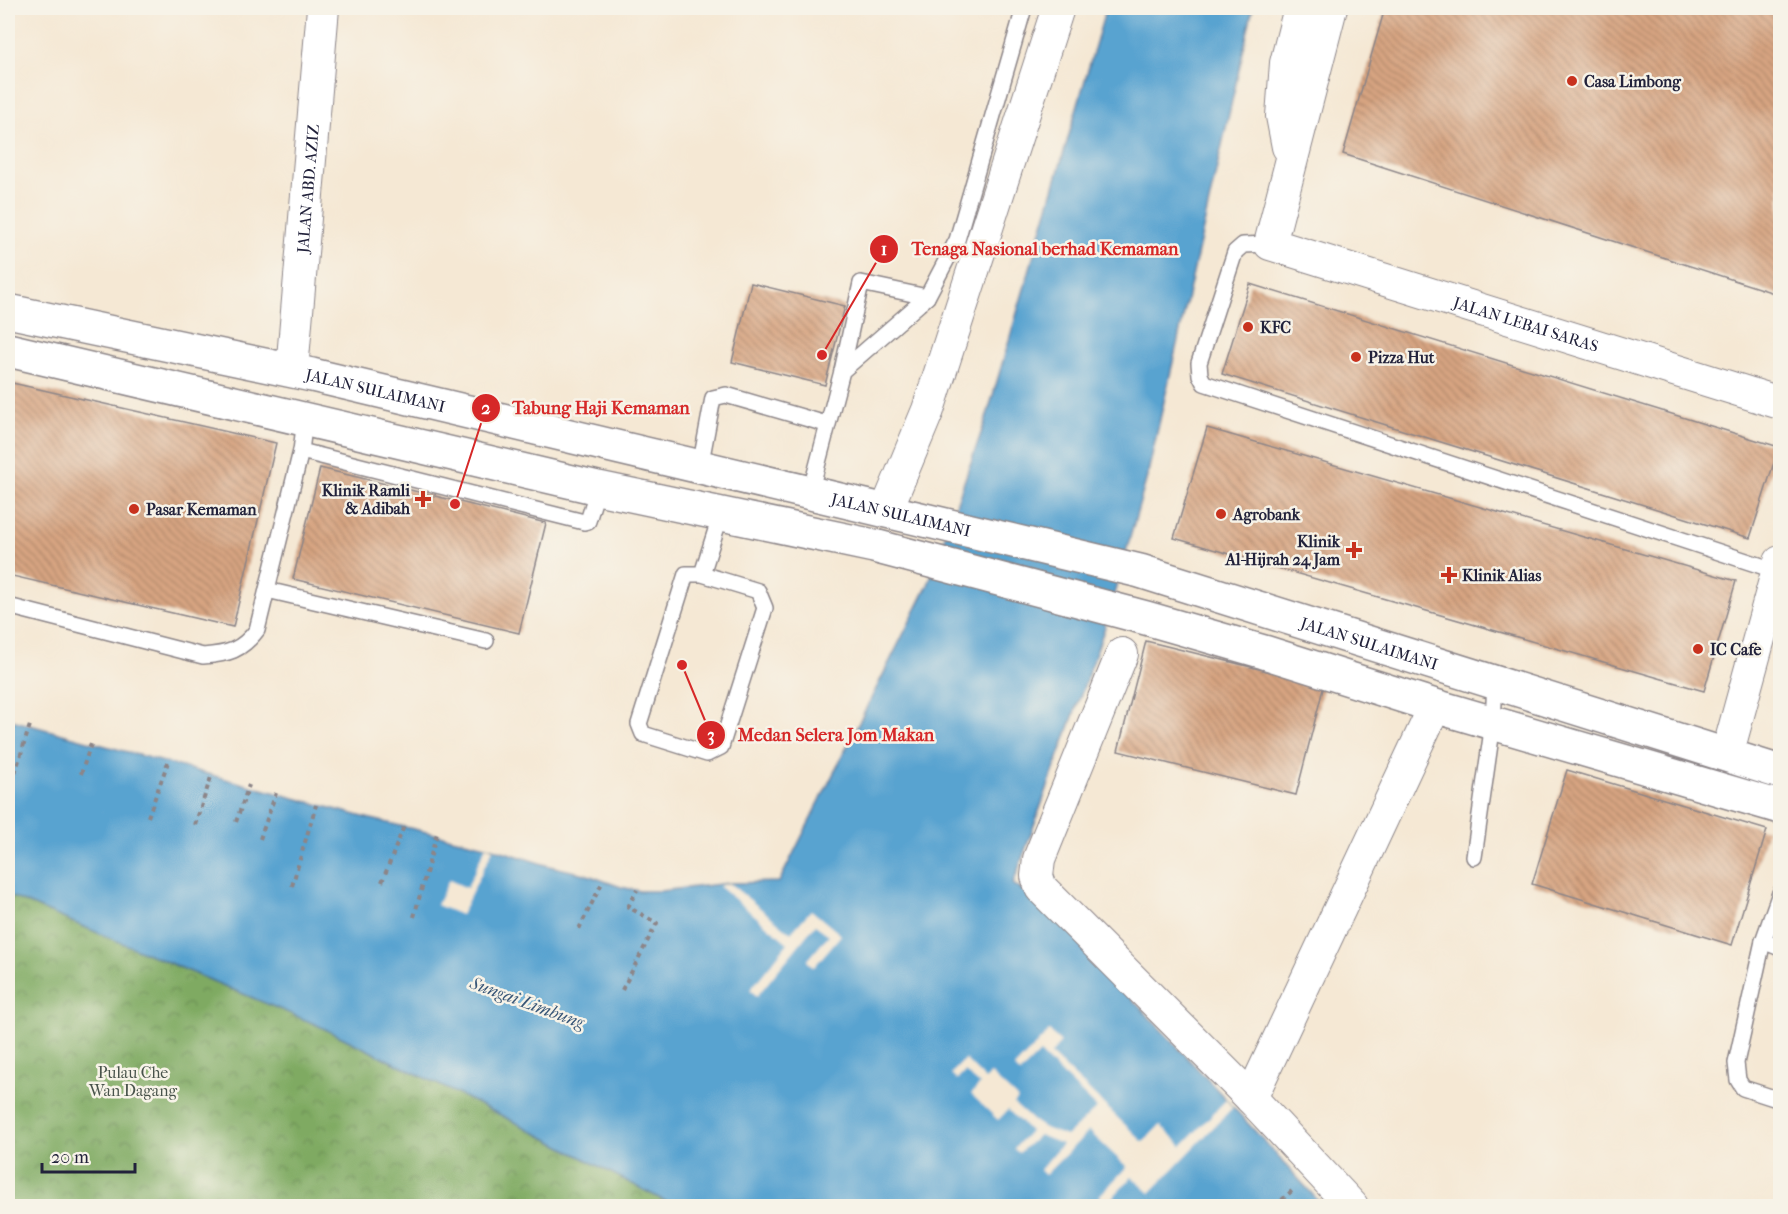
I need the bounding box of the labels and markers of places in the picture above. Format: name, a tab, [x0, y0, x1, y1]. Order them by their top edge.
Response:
place label: Casa Limbong	[1584, 72, 1681, 92]
marker: Casa Limbong	[1565, 74, 1579, 88]
callout: Tenaga Nasional berhad Kemaman	[869, 231, 1190, 267]
place label: KFC	[1260, 318, 1291, 337]
marker: KFC	[1241, 320, 1255, 334]
place label: Pizza Hut	[1368, 348, 1435, 367]
marker: Pizza Hut	[1349, 350, 1363, 364]
callout: Tabung Haji Kemaman	[471, 390, 702, 426]
place label: Klinik Ramli & Adibah	[322, 481, 411, 518]
marker: Klinik Ramli & Adibah	[414, 490, 432, 508]
place label: Pasar Kemaman	[146, 500, 257, 519]
marker: Pasar Kemaman	[127, 502, 141, 516]
place label: Agrobank	[1232, 505, 1301, 525]
marker: Agrobank	[1214, 507, 1228, 521]
place label: Klinik Al-Hijrah 24 Jam	[1225, 532, 1341, 570]
marker: Klinik Al-Hijrah 24 Jam	[1345, 541, 1363, 559]
marker: Klinik Alias	[1440, 566, 1458, 584]
place label: Klinik Alias	[1462, 566, 1541, 585]
place label: IC Cafe	[1710, 640, 1761, 659]
marker: IC Cafe	[1691, 642, 1705, 656]
callout: Medan Selera Jom Makan	[696, 717, 946, 753]

